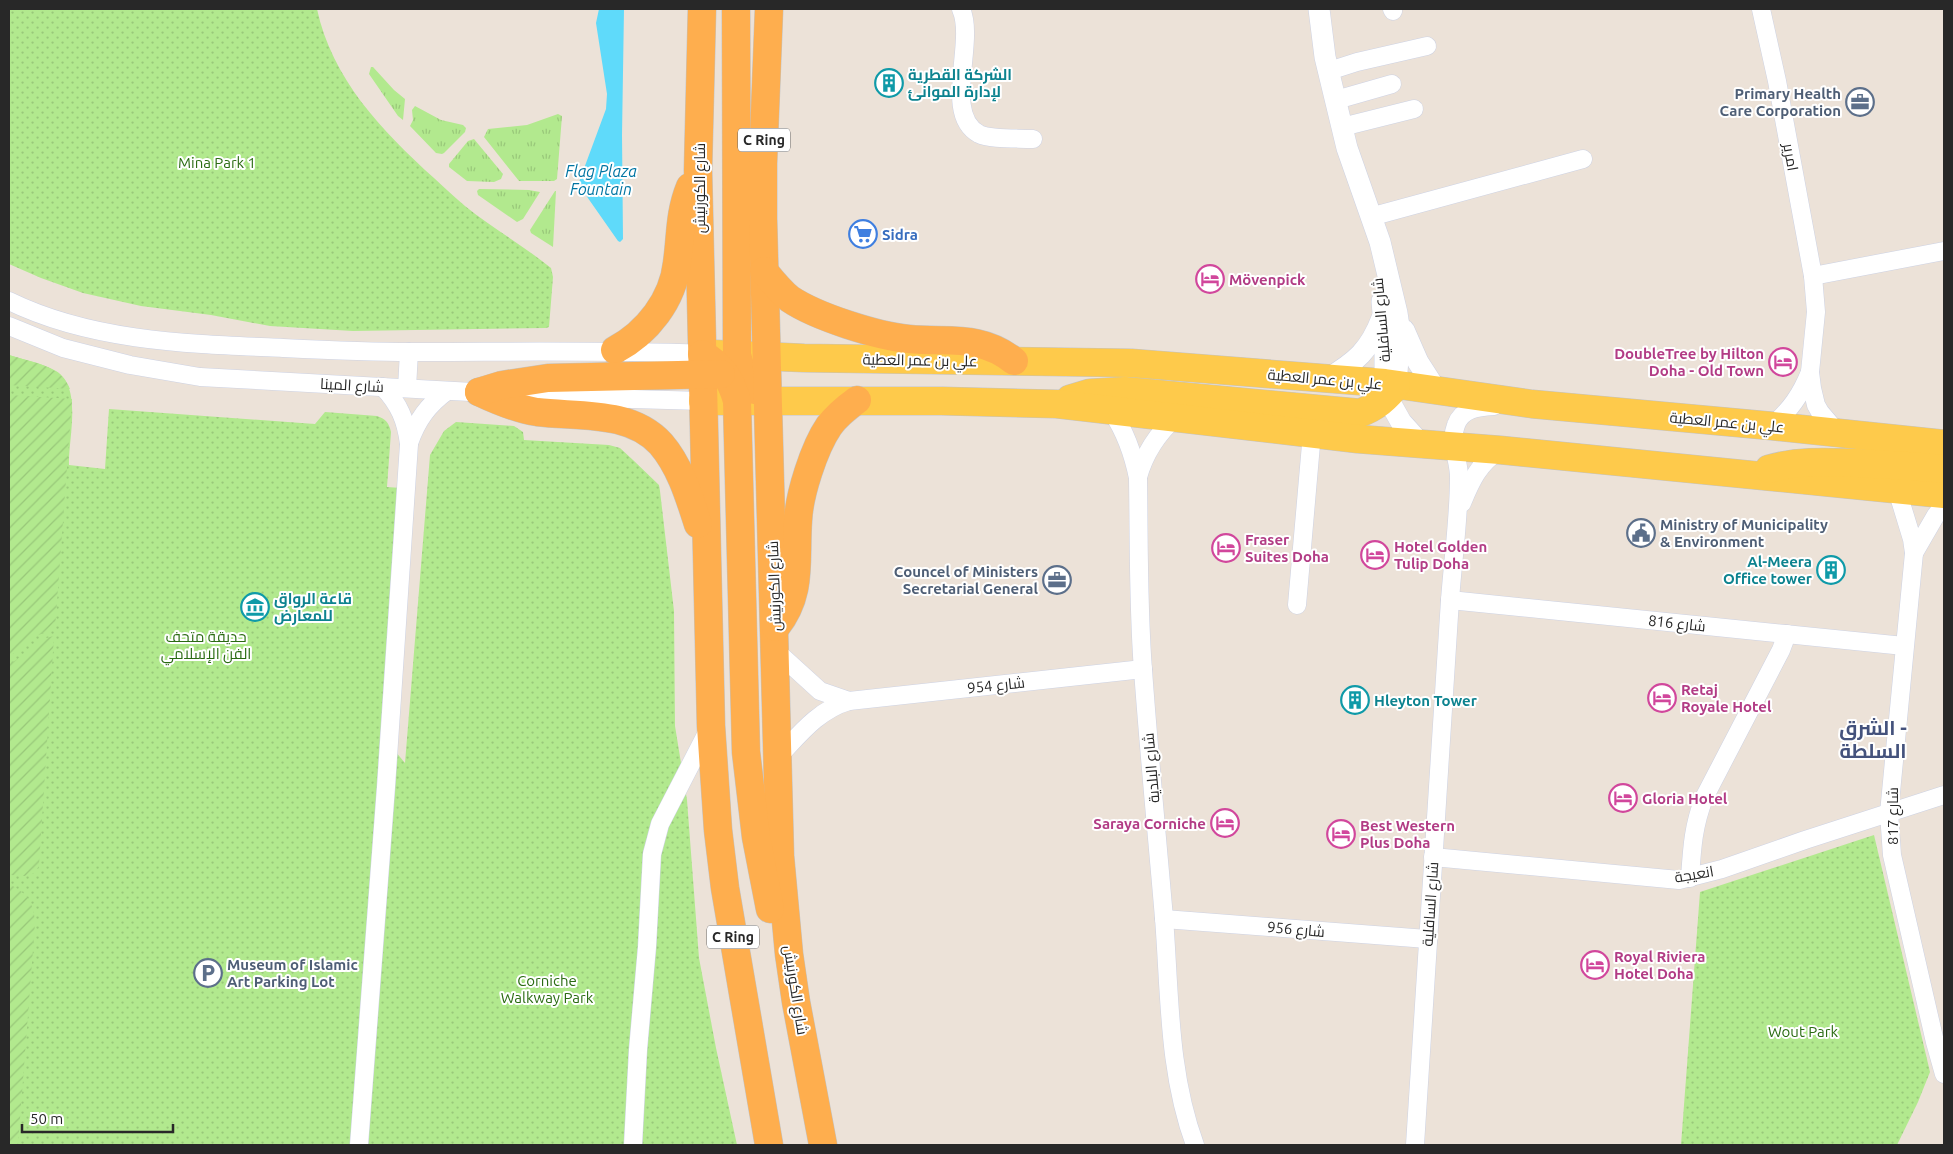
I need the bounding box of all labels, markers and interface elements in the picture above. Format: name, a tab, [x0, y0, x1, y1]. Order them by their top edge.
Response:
place label: الشركة القطرية لإدارة الموانئ	[908, 66, 1012, 102]
building icon: الشركة القطرية لإدارة الموانئ	[874, 68, 904, 98]
place label: Primary Health Care Corporation	[1720, 85, 1841, 119]
office icon: Primary Health Care Corporation	[1845, 87, 1875, 117]
road number: C Ring	[738, 128, 790, 152]
street label: امرير	[1779, 141, 1802, 172]
street label: شارع الكورنيش	[691, 143, 711, 233]
park label: Mina Park 1	[178, 154, 256, 171]
water label: Flag Plaza Fountain	[565, 162, 637, 198]
supermarket icon: Sidra	[848, 219, 878, 249]
place label: Sidra	[882, 226, 918, 243]
hotel icon: Mövenpick	[1195, 264, 1225, 294]
place label: Mövenpick	[1229, 271, 1306, 288]
street label: شارع السافلية	[1369, 277, 1396, 363]
place label: DoubleTree by Hilton Doha - Old Town	[1614, 345, 1764, 379]
hotel icon: DoubleTree by Hilton Doha - Old Town	[1768, 347, 1798, 377]
street label: علي بن عمر العطية	[862, 350, 978, 374]
street label: علي بن عمر العطية	[1267, 366, 1383, 396]
street label: شارع المينا	[319, 375, 384, 398]
street label: علي بن عمر العطية	[1669, 409, 1785, 439]
place label: Ministry of Municipality & Environment	[1660, 516, 1828, 550]
public building icon: Ministry of Municipality & Environment	[1626, 518, 1656, 548]
place label: Fraser Suites Doha	[1245, 531, 1329, 565]
hotel icon: Fraser Suites Doha	[1211, 533, 1241, 563]
place label: Hotel Golden Tulip Doha	[1394, 538, 1487, 572]
street label: شارع الكورنيش	[764, 540, 787, 631]
hotel icon: Hotel Golden Tulip Doha	[1360, 540, 1390, 570]
place label: Al-Meera Office tower	[1723, 553, 1813, 587]
building icon: Al-Meera Office tower	[1816, 555, 1846, 585]
place label: Councel of Ministers Secretarial General	[894, 563, 1038, 597]
office icon: Councel of Ministers Secretarial General	[1042, 565, 1072, 595]
place label: قاعة الرواق للمعارض	[274, 590, 352, 625]
museum icon: قاعة الرواق للمعارض	[240, 592, 270, 622]
street label: شارع 816	[1647, 612, 1707, 637]
park label: حديقة متحف الفن الإسلامي	[161, 628, 251, 666]
street label: شارع 954	[966, 674, 1026, 699]
place label: Retaj Royale Hotel	[1681, 681, 1772, 715]
hotel icon: Retaj Royale Hotel	[1647, 683, 1677, 713]
building icon: Hleyton Tower	[1340, 685, 1370, 715]
place label: Hleyton Tower	[1374, 692, 1478, 709]
district label: الشرق - السلطة	[1839, 716, 1907, 762]
street label: شارع البلدية	[1139, 732, 1166, 804]
hotel icon: Gloria Hotel	[1608, 783, 1638, 813]
street label: شارع 817	[1884, 787, 1904, 845]
place label: Gloria Hotel	[1642, 790, 1728, 807]
hotel icon: Saraya Corniche	[1210, 808, 1240, 838]
place label: Saraya Corniche	[1093, 815, 1206, 832]
place label: Best Western Plus Doha	[1360, 817, 1455, 851]
hotel icon: Best Western Plus Doha	[1326, 819, 1356, 849]
street label: شارع السافلية	[1419, 861, 1444, 947]
street label: انعيجة	[1673, 862, 1715, 886]
street label: شارع 956	[1266, 918, 1326, 943]
road number: C Ring	[707, 926, 759, 949]
street label: شارع الكورنيش	[778, 944, 811, 1036]
place label: Royal Riviera Hotel Doha	[1614, 948, 1705, 982]
hotel icon: Royal Riviera Hotel Doha	[1580, 950, 1610, 980]
place label: Museum of Islamic Art Parking Lot	[227, 956, 358, 990]
parking icon: Museum of Islamic Art Parking Lot	[193, 958, 223, 988]
park label: Corniche Walkway Park	[501, 972, 594, 1006]
park label: Wout Park	[1768, 1023, 1838, 1040]
scale bar	[22, 1102, 174, 1134]
text: 50 m	[30, 1110, 63, 1127]

